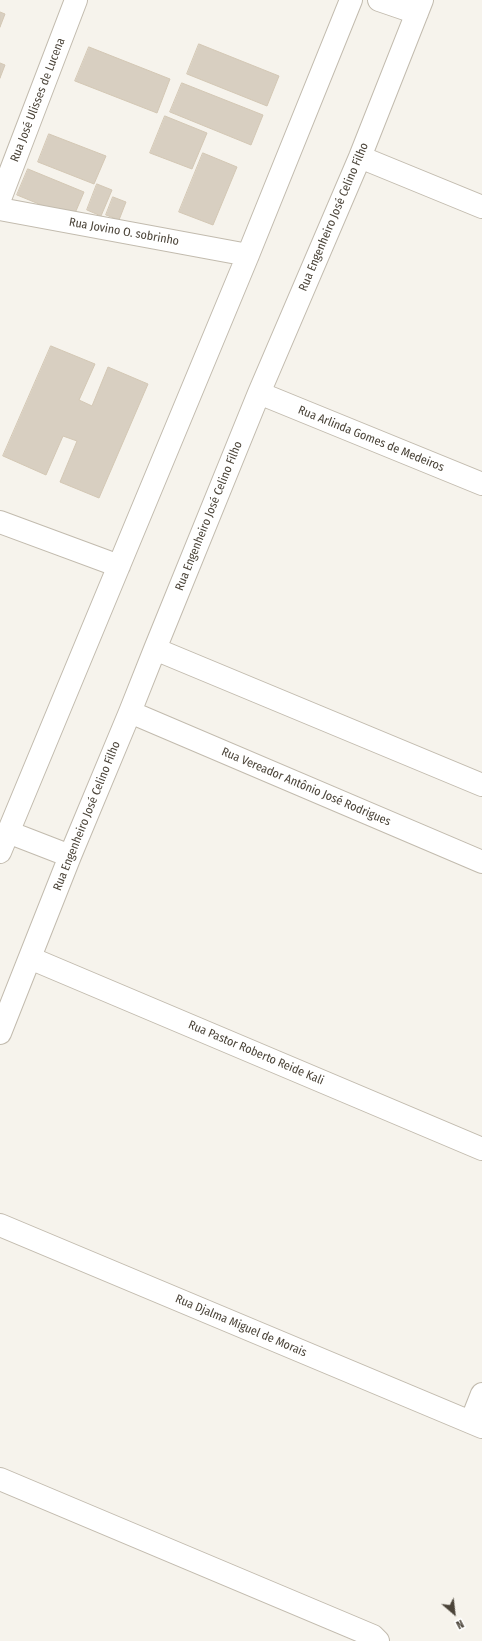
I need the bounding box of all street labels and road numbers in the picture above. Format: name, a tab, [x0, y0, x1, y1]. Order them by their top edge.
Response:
street label: Rua José Ulisses de Lucena	[8, 36, 68, 164]
street label: Rua Engenheiro José Celino Filho	[296, 141, 372, 293]
street label: Rua Jovino O. sobrinho	[68, 215, 180, 249]
street label: Rua Arlinda Gomes de Medeiros	[296, 403, 446, 475]
street label: Rua Engenheiro José Celino Filho	[172, 439, 246, 593]
street label: Rua Engenheiro José Celino Filho	[50, 739, 124, 893]
street label: Rua Vereador Antônio José Rodrigues	[219, 745, 393, 829]
street label: Rua Pastor Roberto Reide Kali	[186, 1018, 326, 1088]
street label: Rua Djalma Miguel de Morais	[173, 1292, 309, 1360]

